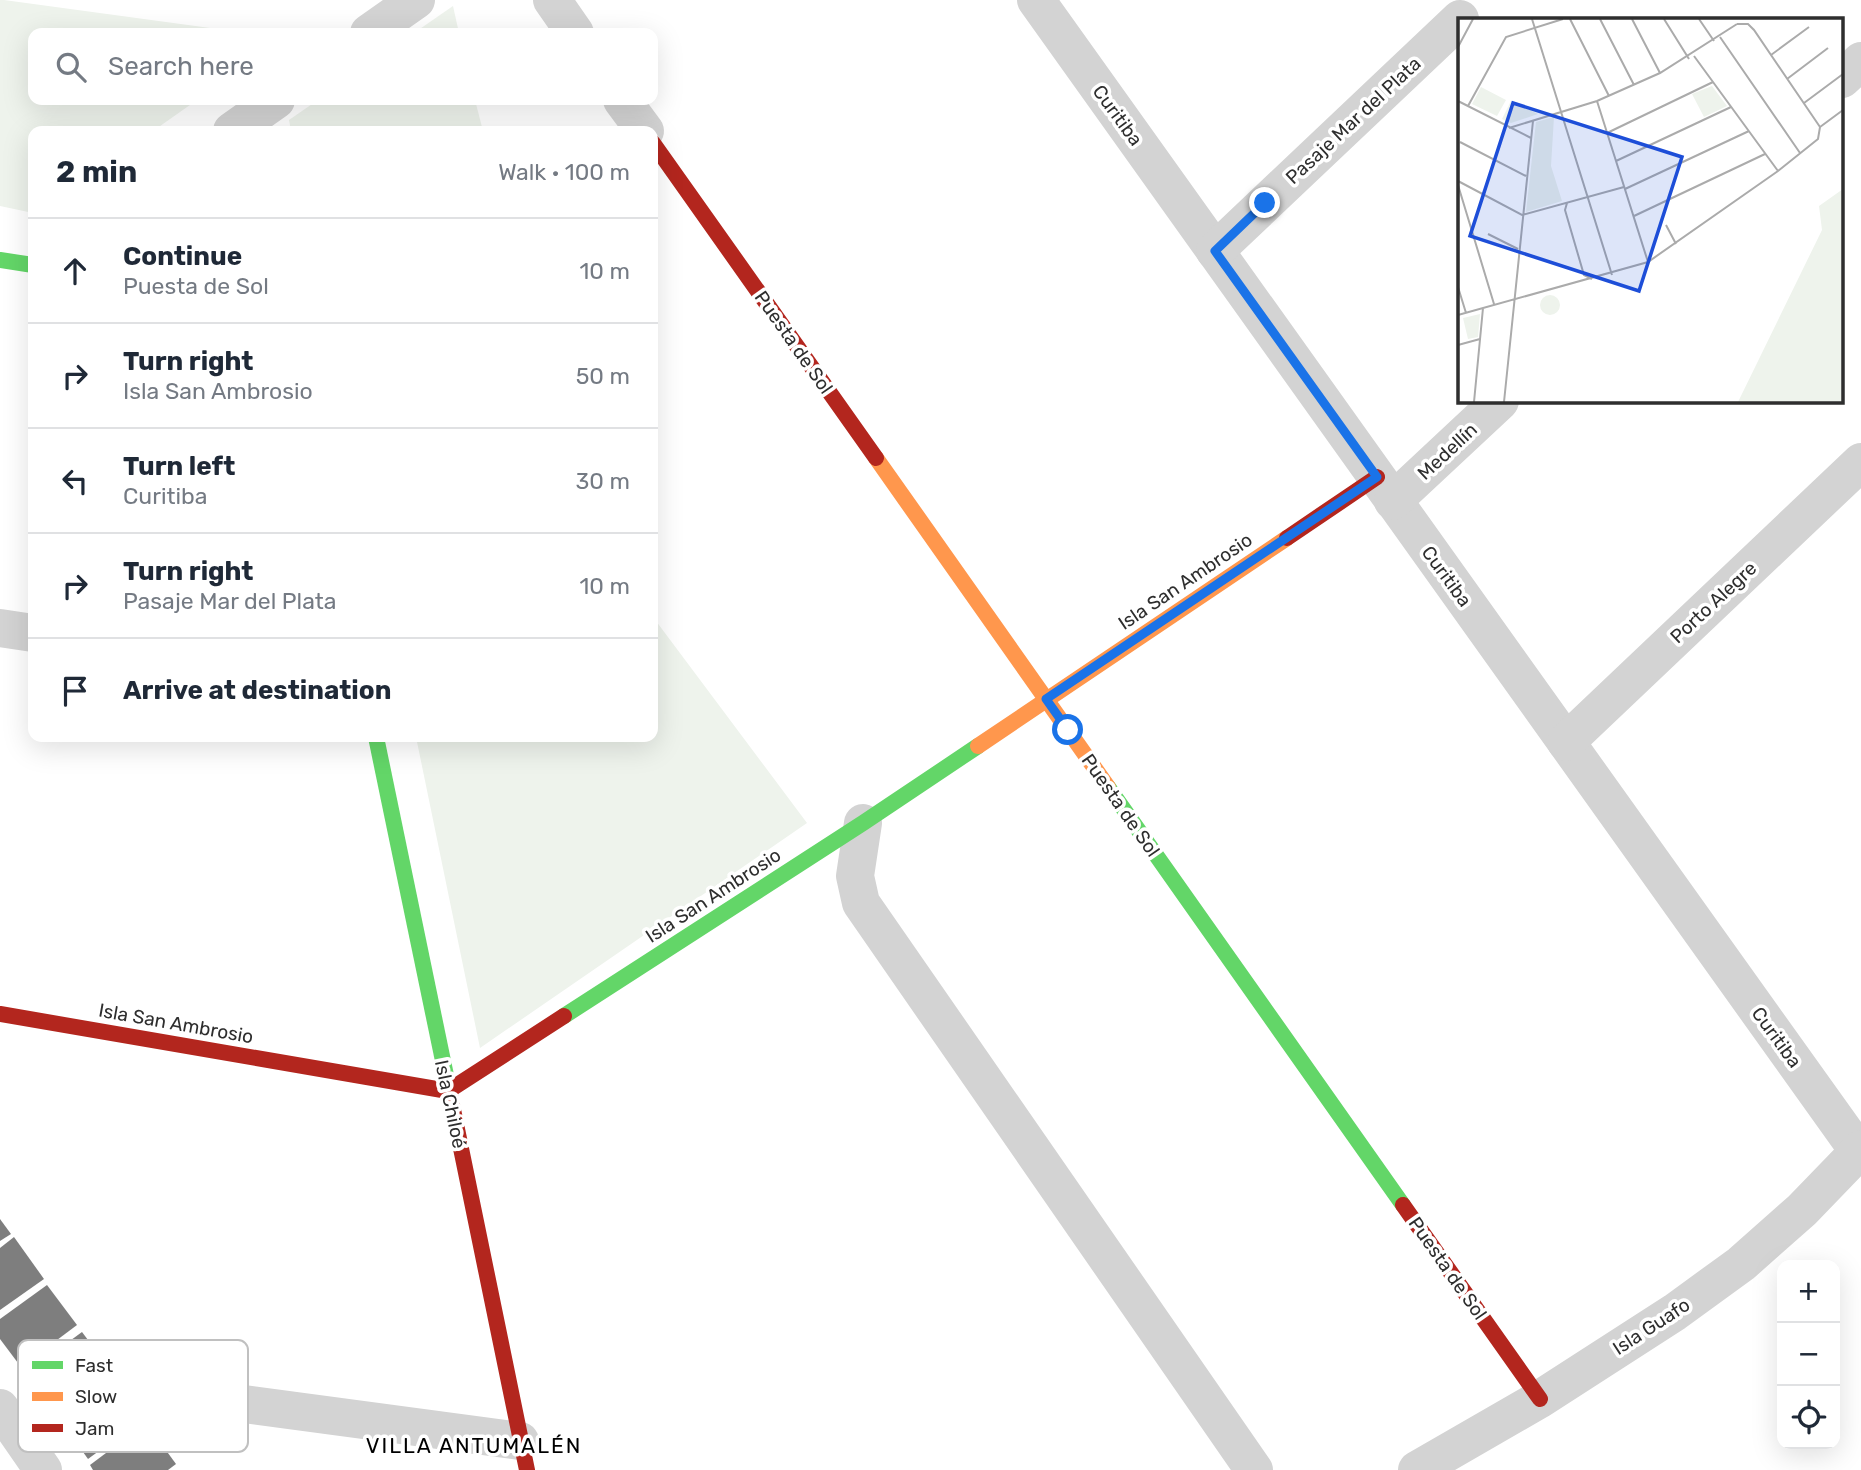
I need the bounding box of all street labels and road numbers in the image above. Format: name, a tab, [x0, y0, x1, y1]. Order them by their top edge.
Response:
street label: Pasaje Mar del Plata	[1281, 52, 1426, 189]
street label: Curitiba	[1088, 80, 1147, 150]
street label: Puesta de Sol	[750, 286, 838, 398]
street label: Medellín	[1413, 418, 1482, 485]
street label: Isla San Ambrosio	[1114, 528, 1257, 635]
street label: Curitiba	[1417, 541, 1476, 611]
street label: Porto Alegre	[1665, 557, 1761, 648]
street label: Puesta de Sol	[1077, 749, 1165, 861]
street label: Isla San Ambrosio	[641, 843, 785, 948]
street label: Isla San Ambrosio	[97, 999, 255, 1048]
street label: Curitiba	[1747, 1002, 1806, 1072]
street label: Isla Chiloé	[430, 1058, 471, 1150]
street label: Puesta de Sol	[1404, 1212, 1492, 1324]
street label: Isla Guafo	[1608, 1293, 1694, 1360]

